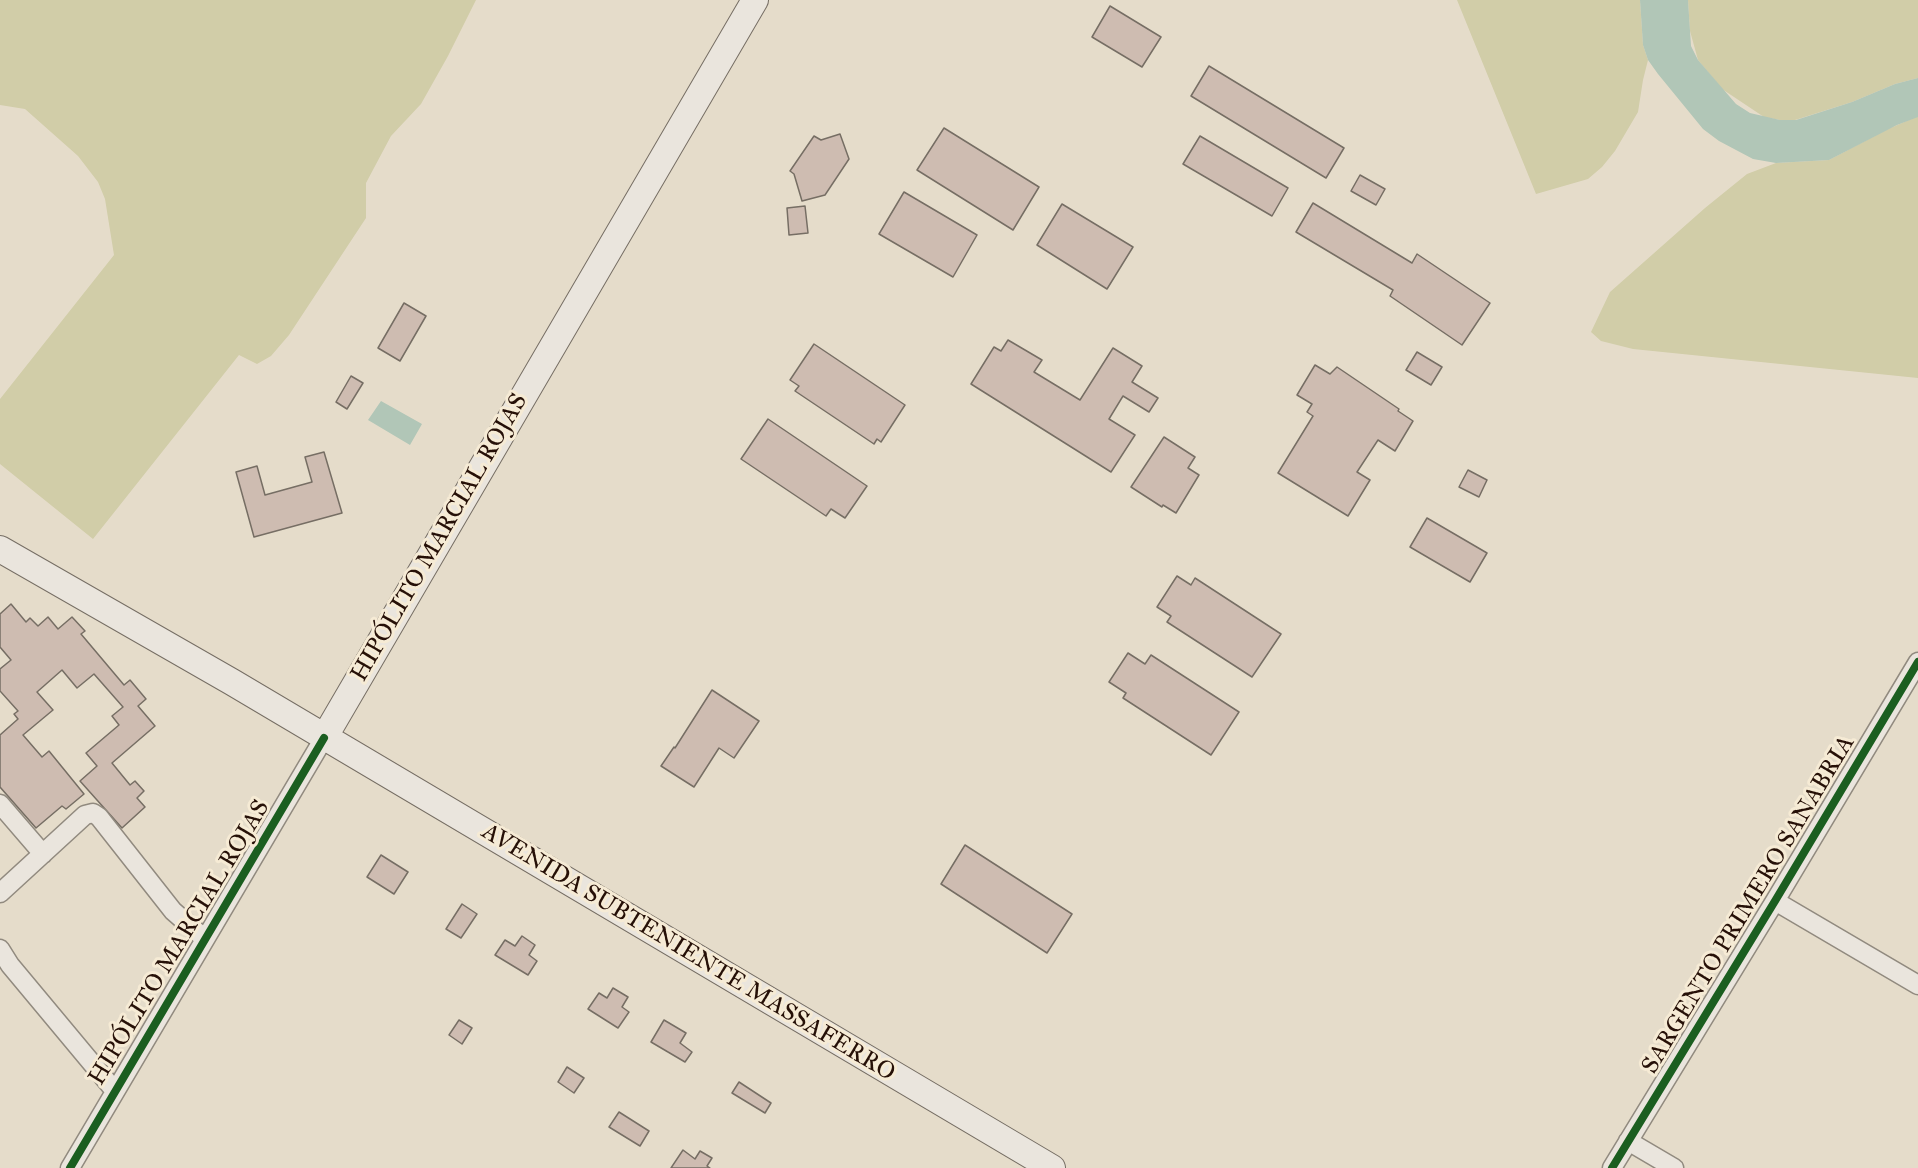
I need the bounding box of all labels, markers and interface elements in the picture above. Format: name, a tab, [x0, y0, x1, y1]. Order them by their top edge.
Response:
street label: HIPÓLITO MARCIAL ROJAS	[346, 389, 534, 687]
street label: SARGENTO PRIMERO SANABRIA	[1636, 731, 1862, 1079]
street label: HIPÓLITO MARCIAL ROJAS	[83, 795, 277, 1091]
street label: AVENIDA SUBTENIENTE MASSAFERRO	[476, 818, 900, 1088]

